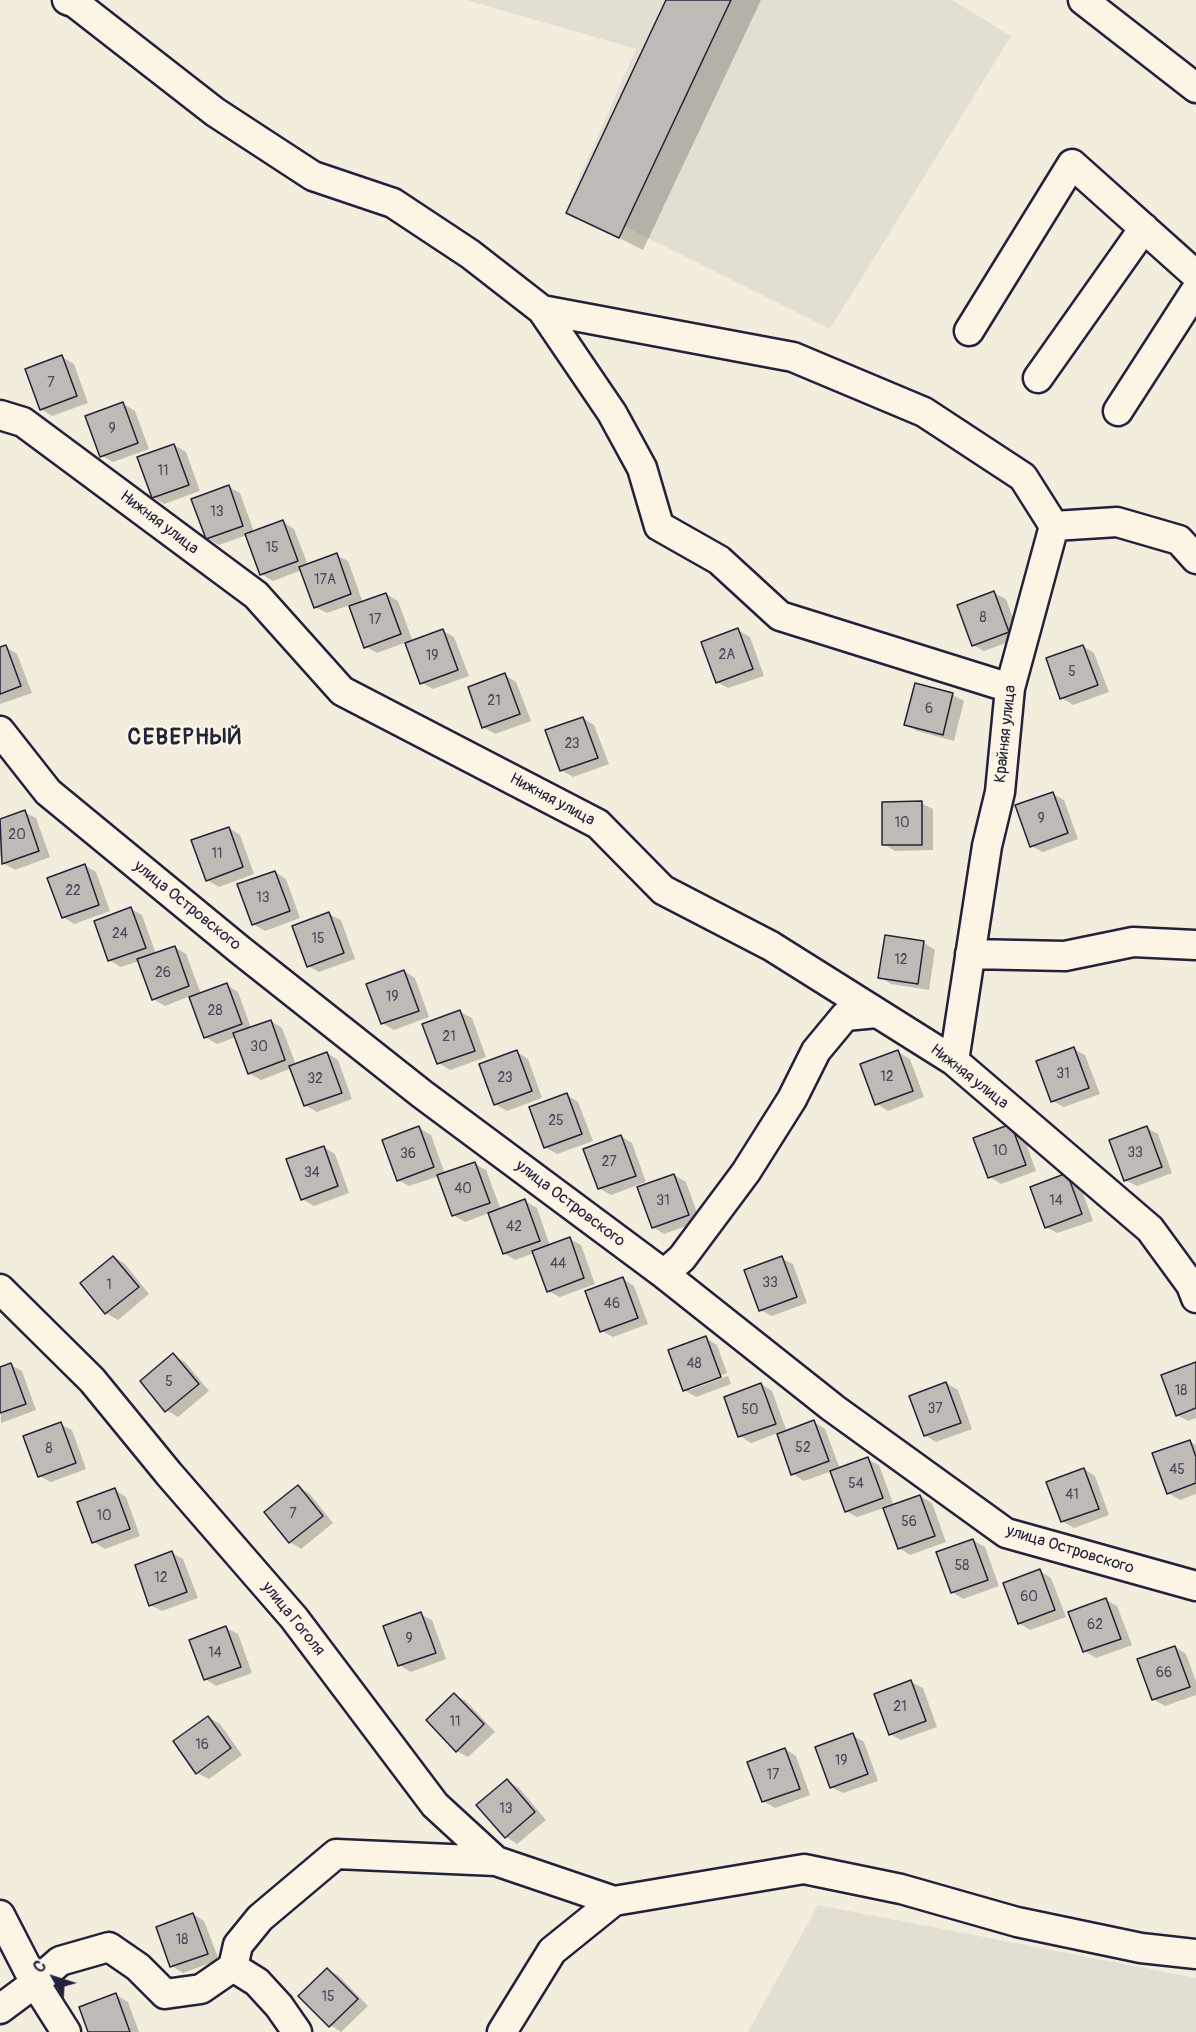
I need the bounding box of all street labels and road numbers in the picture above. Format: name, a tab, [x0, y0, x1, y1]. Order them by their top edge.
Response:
street label: Нижняя улица	[116, 487, 202, 559]
street label: Крайняя улица	[991, 684, 1021, 784]
street label: Нижняя улица	[506, 769, 598, 831]
street label: улица Островского	[130, 857, 244, 955]
street label: Нижняя улица	[926, 1041, 1012, 1113]
street label: улица Островского	[511, 1157, 629, 1251]
street label: улица Островского	[1004, 1521, 1136, 1579]
street label: улица Гоголя	[257, 1578, 329, 1660]

